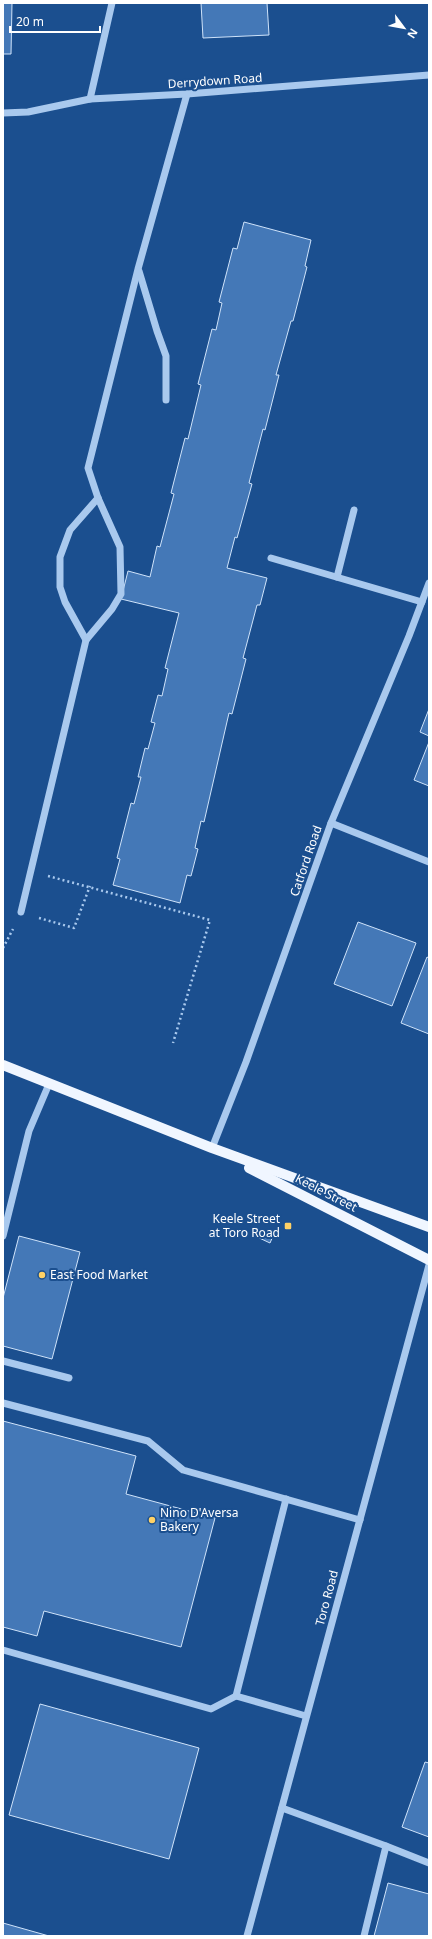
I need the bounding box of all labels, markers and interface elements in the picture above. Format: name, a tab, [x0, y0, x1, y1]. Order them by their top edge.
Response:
scale bar	[10, 8, 100, 34]
north arrow	[384, 8, 424, 48]
text: 20 m	[16, 13, 44, 30]
text: N	[404, 26, 422, 41]
street label: Derrydown Road	[167, 69, 263, 92]
street label: Catford Road	[285, 823, 326, 899]
street label: Keele Street	[292, 1170, 361, 1216]
place label: Keele Street at Toro Road	[209, 1210, 281, 1241]
marker: Keele Street at Toro Road	[283, 1221, 293, 1231]
place label: East Food Market	[50, 1266, 149, 1283]
marker: East Food Market	[37, 1270, 47, 1280]
place label: Nino D'Aversa Bakery	[160, 1504, 239, 1535]
marker: Nino D'Aversa Bakery	[147, 1515, 157, 1525]
street label: Toro Road	[311, 1568, 342, 1628]

